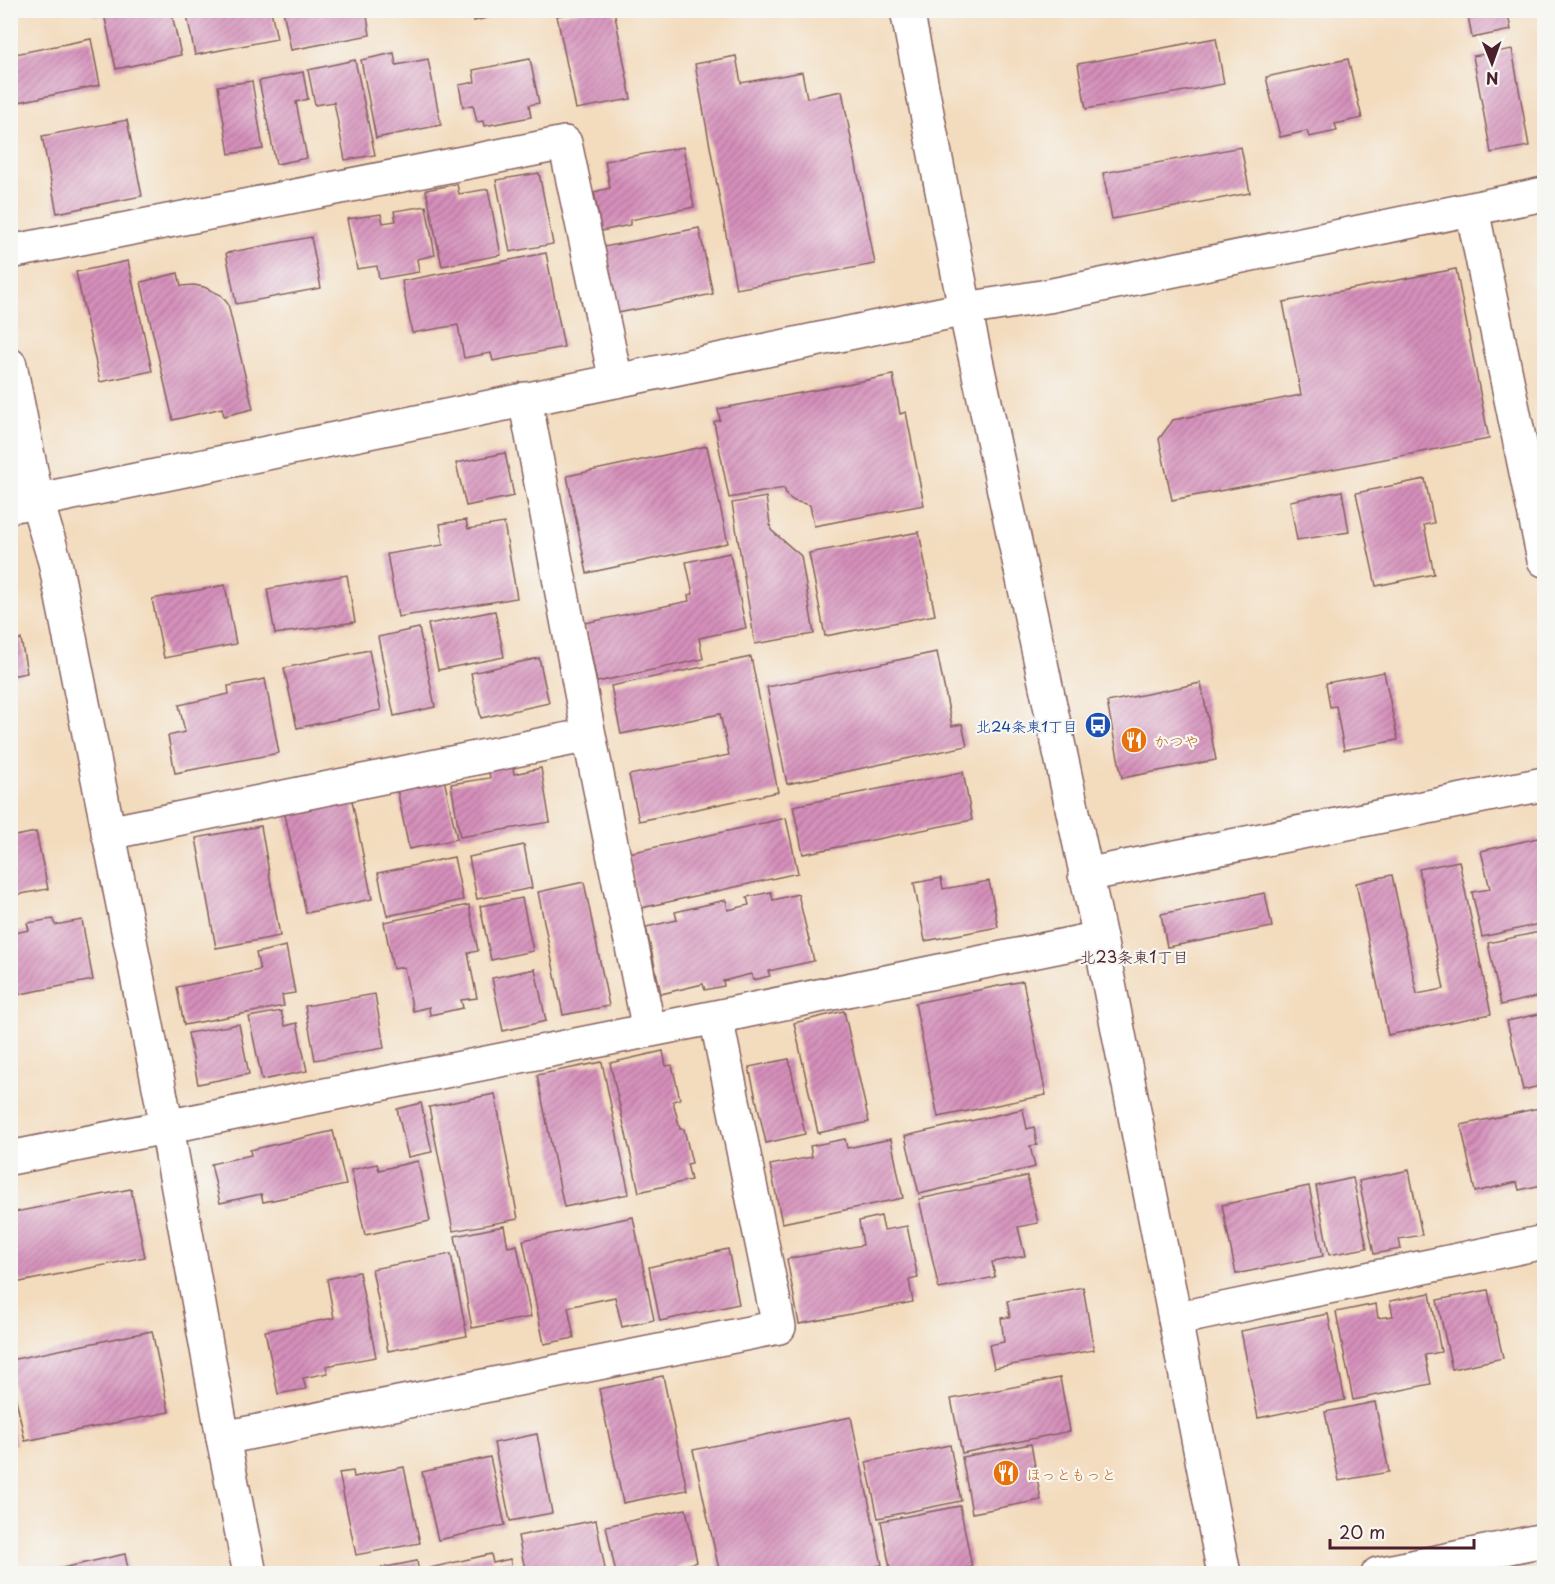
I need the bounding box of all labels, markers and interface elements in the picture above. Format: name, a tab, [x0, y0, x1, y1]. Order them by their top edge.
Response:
north arrow	[1462, 33, 1522, 93]
text: N	[1486, 67, 1499, 91]
bus stop icon: 北24条東1丁目	[1083, 710, 1113, 740]
place label: 北24条東1丁目	[976, 714, 1078, 737]
restaurant icon: かつや	[1119, 725, 1149, 755]
place label: かつや	[1154, 729, 1199, 752]
district label: 北23条東1丁目	[1080, 944, 1188, 968]
restaurant icon: ほっともっと	[991, 1458, 1021, 1488]
place label: ほっともっと	[1026, 1462, 1116, 1485]
scale bar	[1330, 1512, 1474, 1550]
text: 20 m	[1339, 1518, 1385, 1545]

